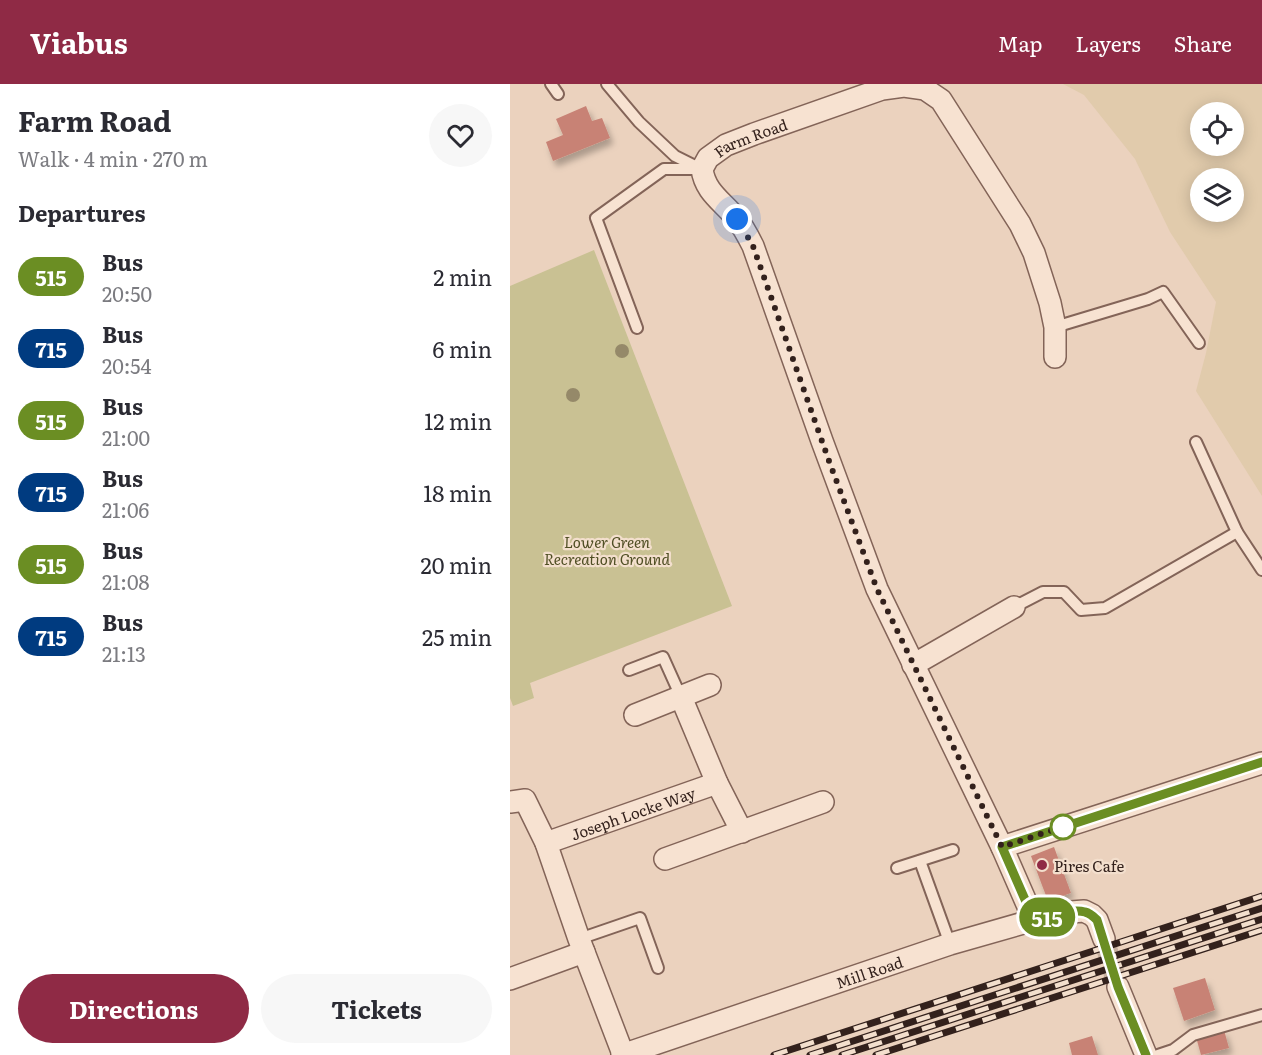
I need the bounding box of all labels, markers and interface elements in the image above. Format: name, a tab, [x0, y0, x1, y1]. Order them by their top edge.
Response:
text: Viabus	[30, 21, 128, 63]
text: Map	[998, 27, 1043, 58]
text: Layers	[1076, 27, 1141, 58]
text: Share	[1174, 27, 1232, 58]
text: Farm Road	[18, 99, 171, 141]
map controls	[1190, 102, 1244, 222]
button: locate	[1190, 102, 1244, 156]
button: heart	[429, 104, 492, 167]
street label: Farm Road	[708, 112, 790, 162]
text: Walk · 4 min · 270 m	[18, 143, 208, 173]
button: layers	[1190, 168, 1244, 222]
text: Departures	[18, 196, 145, 229]
your location	[722, 204, 752, 234]
text: Bus	[102, 245, 143, 278]
text: 2 min	[433, 260, 492, 293]
text: 515	[35, 261, 67, 292]
text: 20:50	[102, 278, 152, 308]
text: Bus	[102, 317, 143, 350]
text: 6 min	[433, 332, 492, 365]
text: 715	[35, 333, 67, 364]
text: 20:54	[102, 350, 152, 380]
text: Bus	[102, 389, 143, 422]
text: 12 min	[424, 404, 492, 437]
text: 515	[35, 405, 67, 436]
text: 21:00	[102, 422, 150, 452]
text: Bus	[102, 461, 143, 494]
text: 18 min	[423, 476, 492, 509]
text: 715	[35, 477, 67, 508]
text: 21:06	[102, 494, 149, 524]
park label: Lower Green Recreation Ground	[544, 530, 670, 570]
text: Bus	[102, 533, 143, 566]
text: 20 min	[420, 548, 492, 581]
text: 515	[35, 549, 67, 580]
text: 21:08	[102, 566, 150, 596]
text: Bus	[102, 605, 143, 638]
text: 25 min	[422, 620, 492, 653]
text: 715	[35, 621, 67, 652]
text: 21:13	[102, 638, 146, 668]
street label: Joseph Locke Way	[567, 780, 698, 845]
unlabelled marker	[1050, 814, 1076, 840]
place label: Pires Cafe	[1054, 854, 1124, 877]
marker: Pires Cafe	[1035, 858, 1049, 872]
line badge: 515	[1012, 898, 1082, 936]
text: 515	[1031, 902, 1063, 933]
street label: Mill Road	[833, 949, 906, 993]
button: Directions	[18, 974, 249, 1043]
button: Tickets	[261, 974, 492, 1043]

